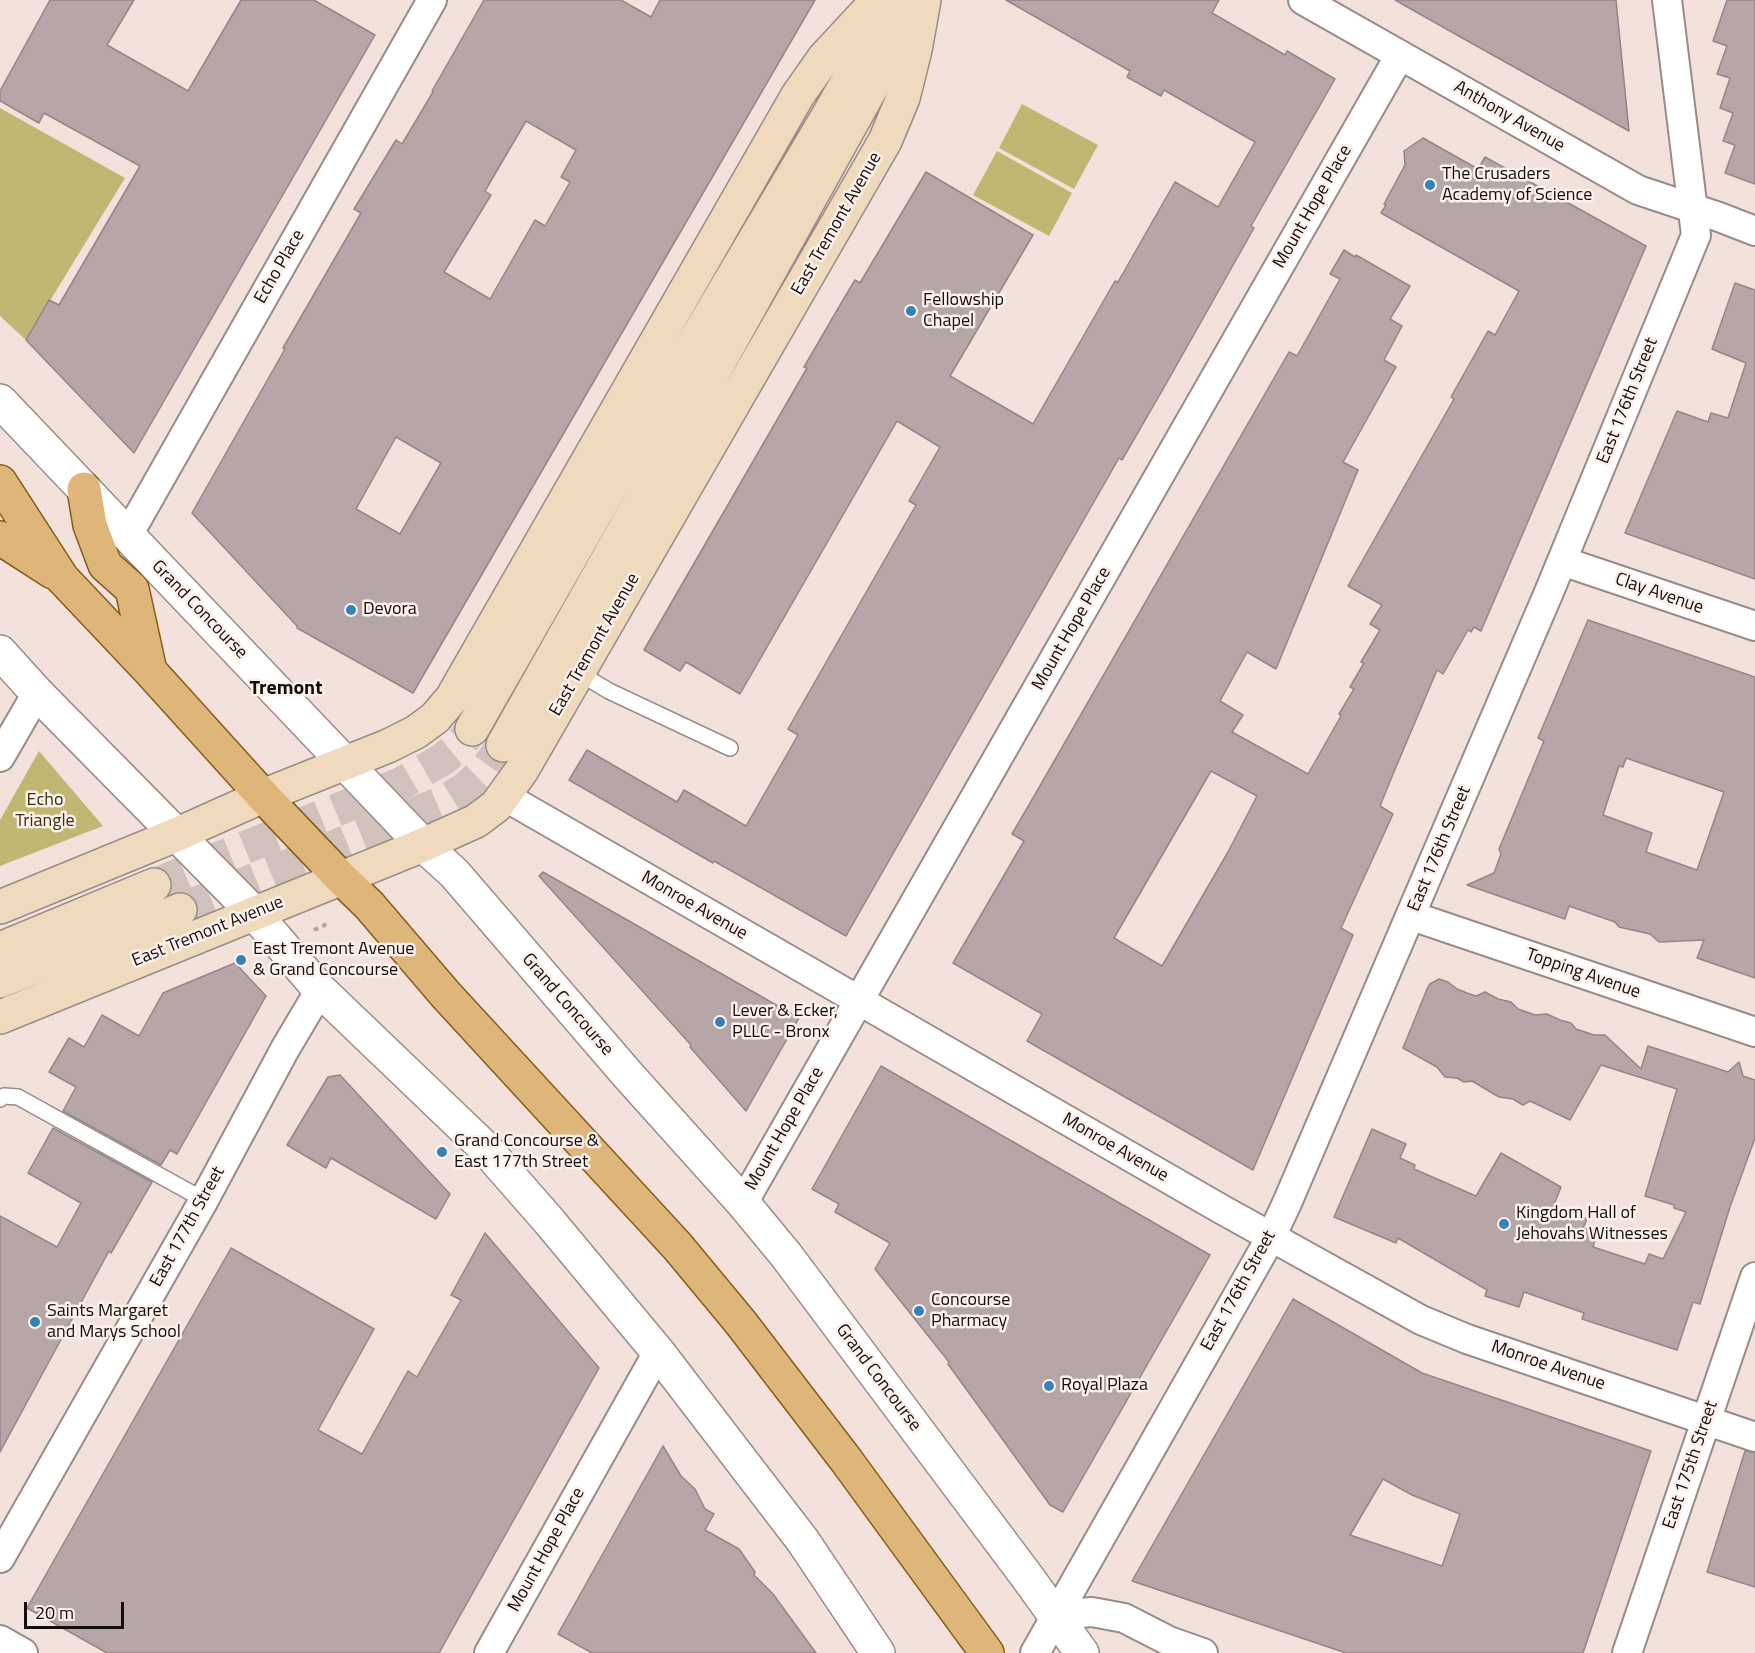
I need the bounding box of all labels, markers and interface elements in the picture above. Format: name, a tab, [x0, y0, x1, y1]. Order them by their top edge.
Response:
street label: Anthony Avenue	[1450, 77, 1568, 157]
street label: Mount Hope Place	[1269, 142, 1357, 272]
street label: East Tremont Avenue	[787, 149, 887, 299]
place label: The Crusaders Academy of Science	[1442, 164, 1592, 207]
marker: The Crusaders Academy of Science	[1423, 178, 1437, 192]
street label: Echo Place	[250, 226, 310, 308]
place label: Fellowship Chapel	[923, 290, 1004, 332]
marker: Fellowship Chapel	[904, 304, 918, 318]
street label: East 176th Street	[1593, 335, 1663, 467]
street label: Grand Concourse	[147, 556, 251, 664]
street label: Mount Hope Place	[1028, 564, 1116, 694]
street label: Clay Avenue	[1612, 569, 1706, 619]
street label: East Tremont Avenue	[545, 570, 645, 720]
place label: Devora	[363, 599, 417, 621]
marker: Devora	[344, 603, 358, 617]
district label: Tremont	[250, 677, 322, 701]
street label: East 176th Street	[1404, 783, 1476, 915]
park label: Echo Triangle	[15, 790, 75, 832]
street label: Monroe Avenue	[637, 867, 751, 945]
street label: East Tremont Avenue	[129, 892, 287, 972]
place label: East Tremont Avenue & Grand Concourse	[253, 939, 414, 982]
street label: Topping Avenue	[1523, 944, 1643, 1004]
street label: Grand Concourse	[517, 949, 617, 1061]
marker: East Tremont Avenue & Grand Concourse	[234, 953, 248, 967]
place label: Lever & Ecker, PLLC - Bronx	[732, 1001, 838, 1044]
marker: Lever & Ecker, PLLC - Bronx	[713, 1015, 727, 1029]
street label: Mount Hope Place	[741, 1064, 829, 1194]
street label: Monroe Avenue	[1058, 1109, 1172, 1187]
place label: Grand Concourse & East 177th Street	[454, 1131, 599, 1174]
marker: Grand Concourse & East 177th Street	[435, 1145, 449, 1159]
street label: East 177th Street	[146, 1163, 230, 1291]
place label: Kingdom Hall of Jehovahs Witnesses	[1516, 1203, 1668, 1246]
marker: Kingdom Hall of Jehovahs Witnesses	[1497, 1217, 1511, 1231]
street label: East 176th Street	[1197, 1227, 1281, 1355]
place label: Concourse Pharmacy	[931, 1290, 1010, 1332]
place label: Saints Margaret and Marys School	[47, 1301, 181, 1344]
marker: Concourse Pharmacy	[912, 1304, 926, 1318]
marker: Saints Margaret and Marys School	[28, 1315, 42, 1329]
street label: Grand Concourse	[831, 1320, 925, 1436]
street label: Monroe Avenue	[1488, 1336, 1608, 1396]
place label: Royal Plaza	[1061, 1375, 1148, 1397]
marker: Royal Plaza	[1042, 1379, 1056, 1393]
street label: East 175th Street	[1659, 1398, 1723, 1532]
street label: Mount Hope Place	[504, 1484, 590, 1616]
scale bar	[27, 1590, 128, 1628]
text: 20 m	[35, 1599, 74, 1626]

